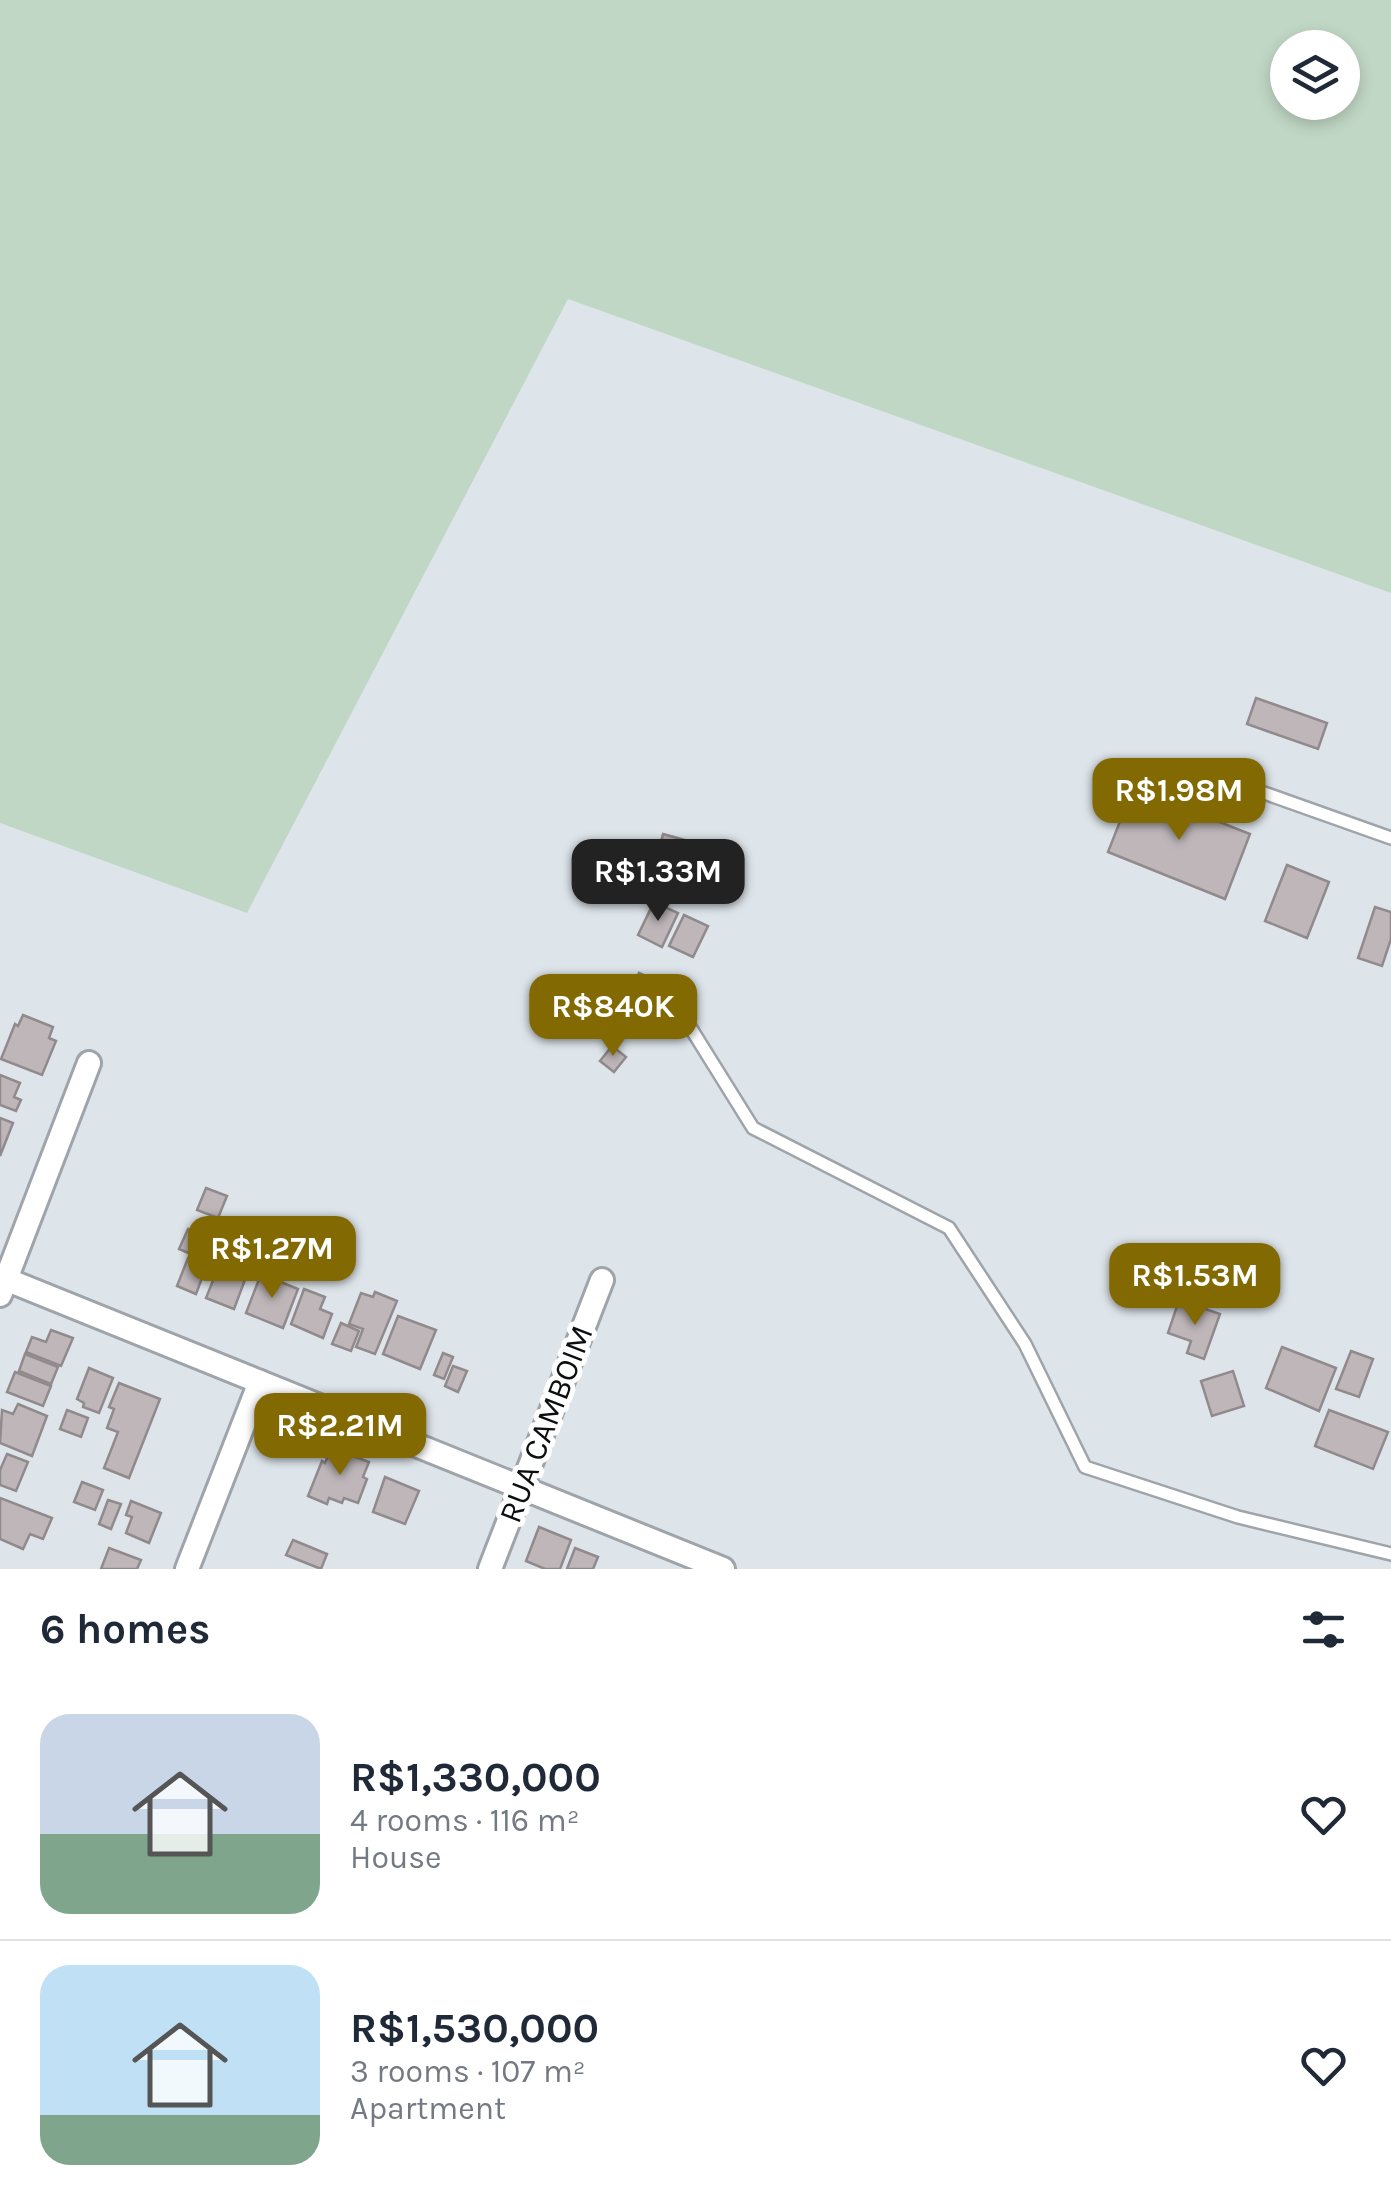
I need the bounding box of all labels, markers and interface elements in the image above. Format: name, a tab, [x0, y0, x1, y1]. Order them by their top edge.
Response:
map controls	[1270, 30, 1360, 120]
button: layers	[1270, 30, 1360, 120]
pin: R$1.98M	[1087, 758, 1271, 843]
text: R$1.98M	[1114, 772, 1244, 809]
pin: R$1.33M	[566, 839, 750, 924]
text: R$1.33M	[594, 853, 722, 890]
pin: R$840K	[532, 974, 694, 1059]
text: R$840K	[551, 988, 675, 1025]
pin: R$1.27M	[180, 1216, 364, 1301]
text: R$1.27M	[210, 1230, 334, 1267]
pin: R$1.53M	[1103, 1243, 1287, 1328]
text: R$1.53M	[1131, 1257, 1259, 1294]
street label: RUA CAMBOIM	[491, 1320, 601, 1528]
pin: R$2.21M	[248, 1393, 432, 1478]
text: R$2.21M	[276, 1407, 404, 1444]
icon: filters	[1296, 1602, 1351, 1657]
text: 6 homes	[40, 1604, 210, 1654]
text: R$1,330,000	[350, 1752, 601, 1802]
icon: home	[120, 1754, 240, 1874]
icon: heart	[1296, 1787, 1351, 1842]
text: 4 rooms · 116 m²	[350, 1802, 580, 1839]
text: House	[350, 1839, 442, 1876]
text: R$1,530,000	[350, 2003, 599, 2053]
icon: home	[120, 2005, 240, 2125]
icon: heart	[1296, 2038, 1351, 2093]
text: 3 rooms · 107 m²	[350, 2053, 586, 2090]
text: Apartment	[350, 2090, 506, 2127]

